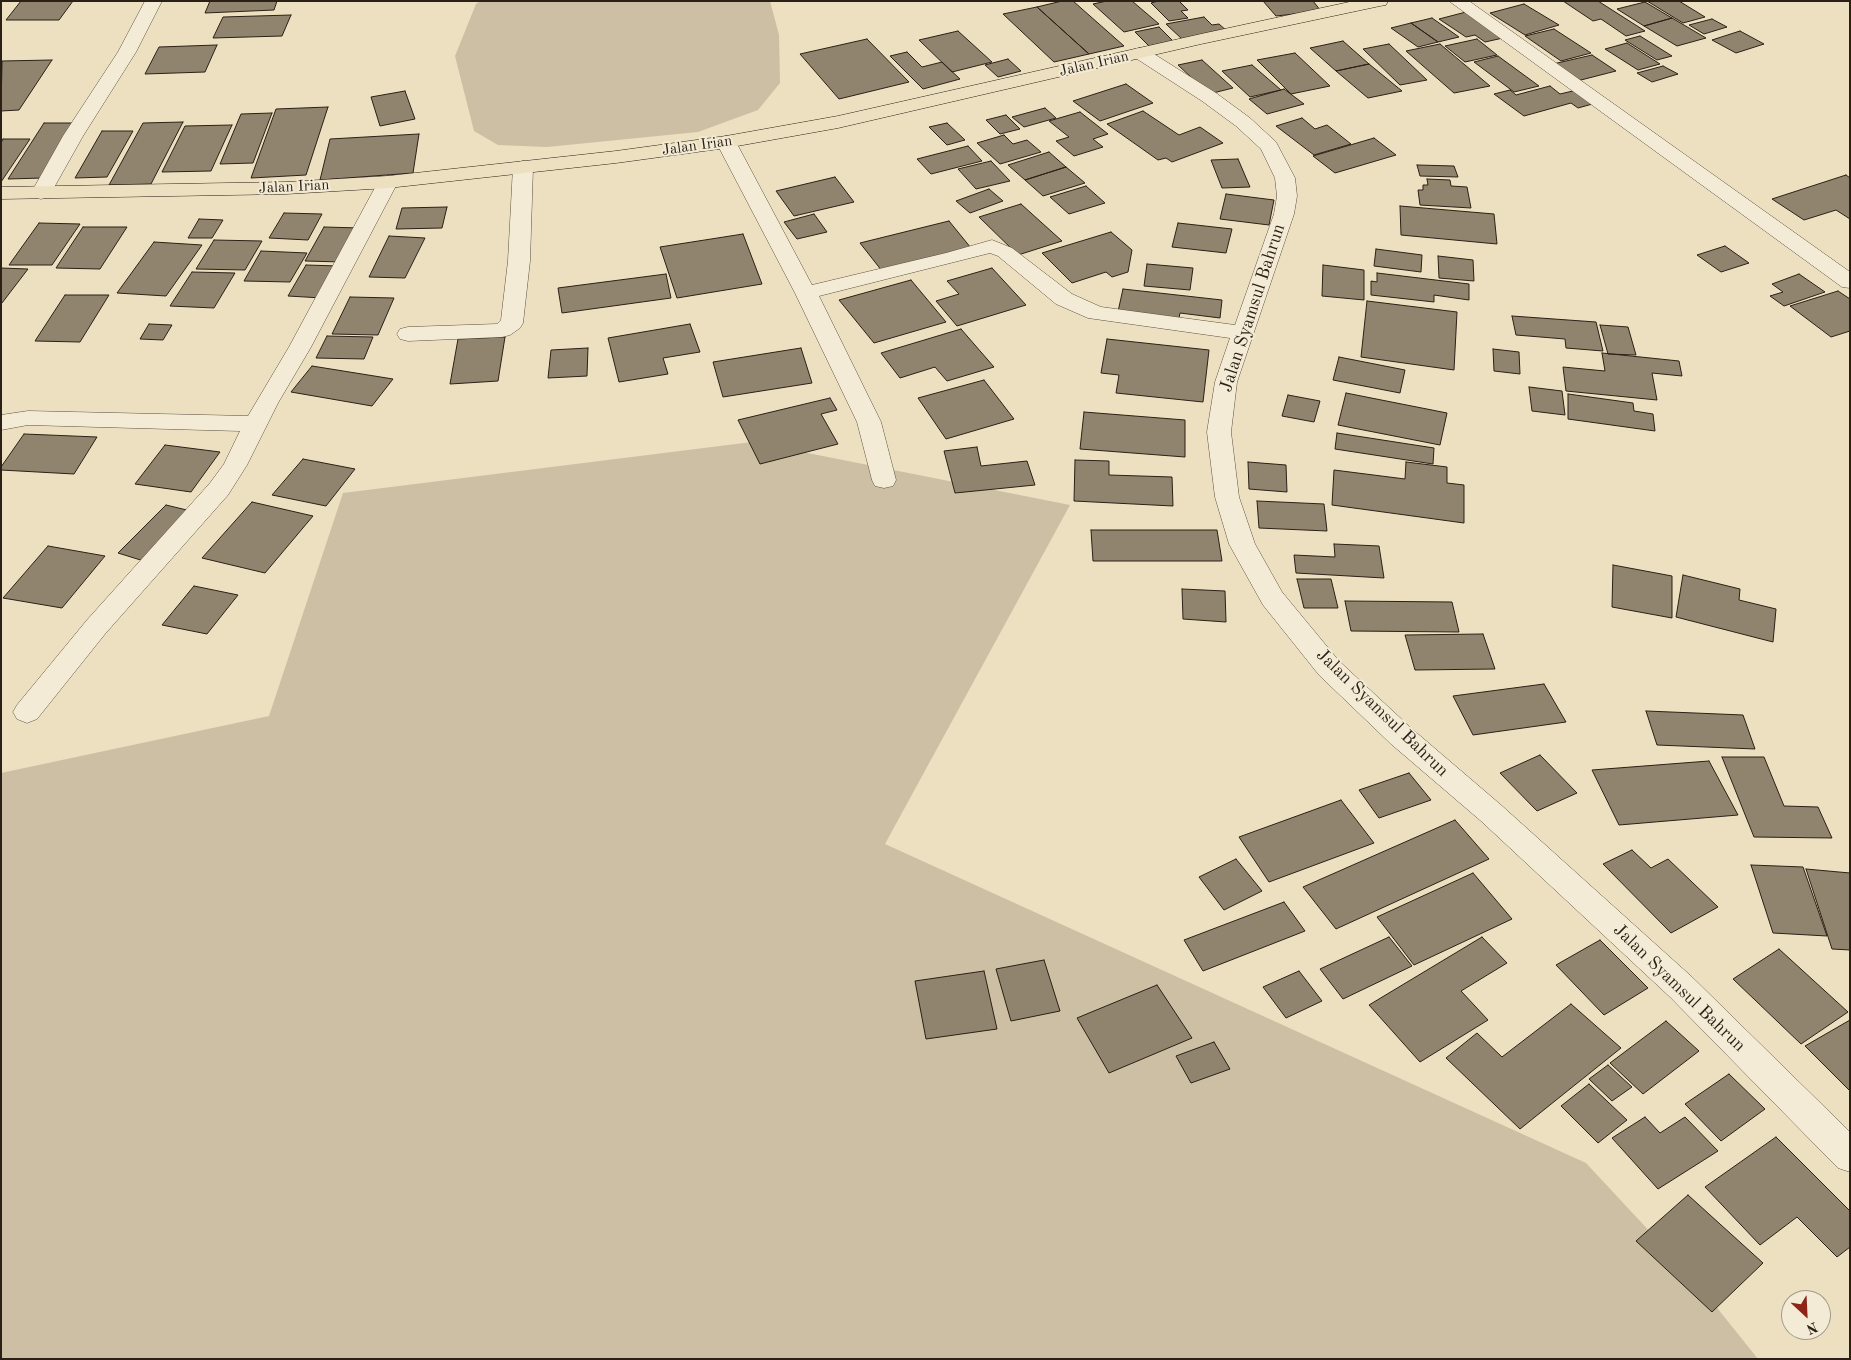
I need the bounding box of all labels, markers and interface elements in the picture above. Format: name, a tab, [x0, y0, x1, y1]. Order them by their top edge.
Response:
street label: Jalan Irian	[1057, 47, 1131, 81]
street label: Jalan Irian	[661, 132, 733, 160]
street label: Jalan Irian	[258, 176, 330, 198]
street label: Jalan Syamsul Bahrun	[1216, 221, 1290, 395]
street label: Jalan Syamsul Bahrun	[1311, 644, 1453, 782]
street label: Jalan Syamsul Bahrun	[1608, 919, 1750, 1057]
north arrow	[1781, 1290, 1831, 1340]
text: N	[1804, 1319, 1820, 1336]

